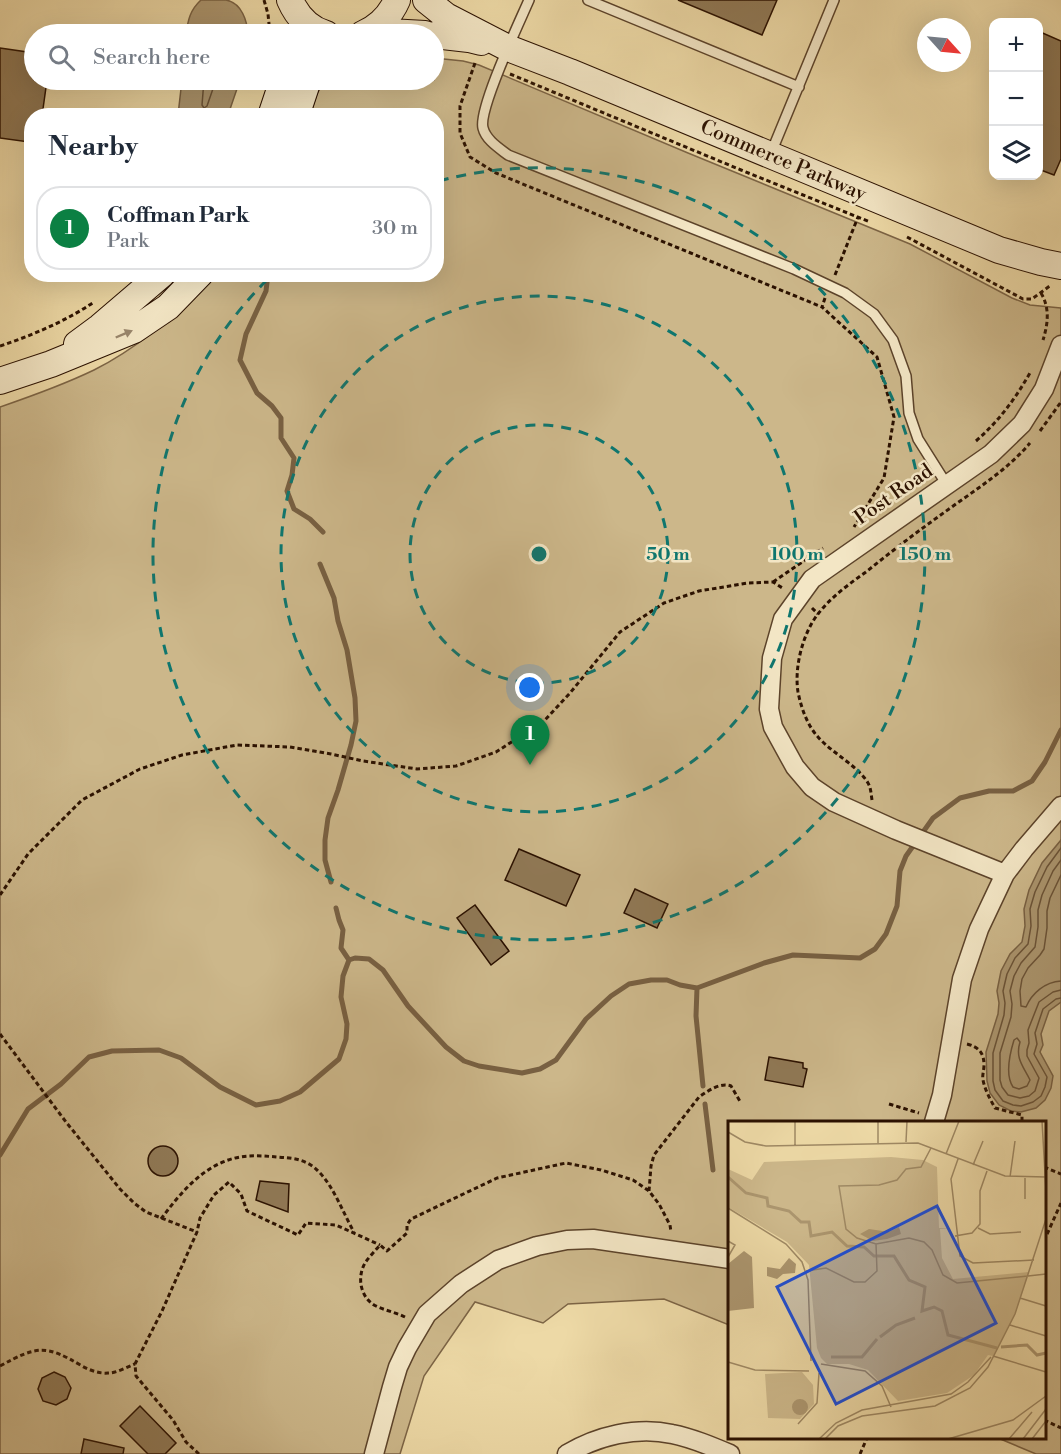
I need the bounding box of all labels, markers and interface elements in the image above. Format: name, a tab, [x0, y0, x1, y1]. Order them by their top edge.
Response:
north arrow	[917, 18, 971, 72]
map controls	[989, 18, 1043, 180]
button: +	[989, 18, 1043, 72]
search box	[24, 24, 444, 90]
icon: search	[45, 41, 78, 74]
text: Search here	[93, 44, 210, 71]
button: −	[989, 72, 1043, 126]
street label: Commerce Parkway	[696, 115, 870, 207]
button: layers	[989, 126, 1043, 180]
text: Nearby	[48, 131, 138, 163]
text: Coffman Park	[107, 202, 249, 229]
text: 1	[65, 216, 74, 241]
text: 30 m	[372, 216, 418, 241]
text: Park	[107, 229, 149, 254]
one-way arrow	[115, 329, 133, 339]
street label: Post Road	[850, 459, 939, 531]
text: 50 m	[646, 543, 690, 566]
text: 100 m	[770, 543, 824, 566]
text: 150 m	[899, 543, 952, 566]
centre of rings	[529, 544, 549, 564]
your location	[515, 673, 544, 702]
pin: 1	[510, 716, 550, 765]
inset map	[728, 1121, 1046, 1439]

